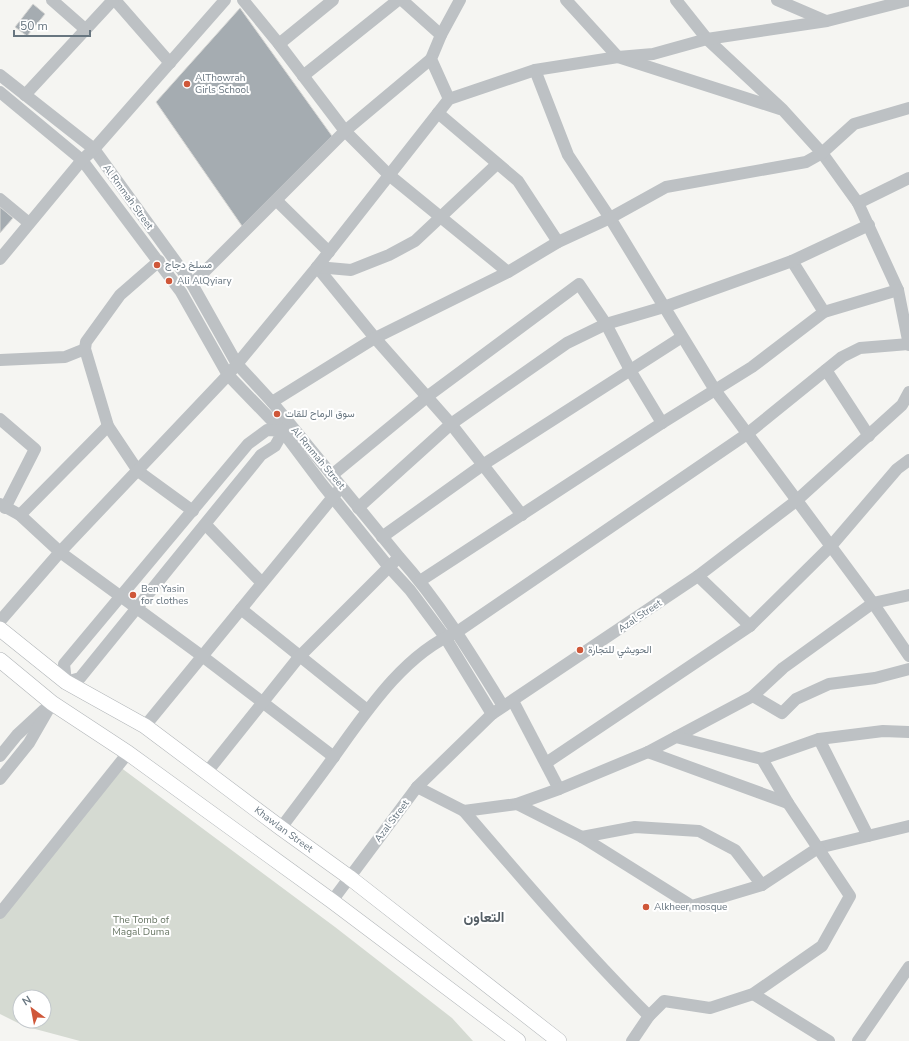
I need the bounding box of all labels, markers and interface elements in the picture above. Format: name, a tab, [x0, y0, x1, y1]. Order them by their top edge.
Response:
scale bar	[14, 12, 90, 38]
text: 50 m	[20, 18, 48, 34]
place label: AlThowrah Girls School	[195, 71, 249, 97]
marker: AlThowrah Girls School	[182, 79, 192, 89]
street label: Al Rmmah Street	[100, 162, 157, 233]
place label: مسلخ دجاج	[165, 258, 212, 272]
marker: مسلخ دجاج	[152, 260, 162, 270]
place label: Ali AlQyiary	[177, 274, 233, 288]
marker: Ali AlQyiary	[164, 276, 174, 286]
place label: سوق الرماح للقات	[285, 407, 355, 421]
marker: سوق الرماح للقات	[272, 409, 282, 419]
street label: Al Rmmah Street	[288, 424, 349, 493]
place label: Ben Yasin for clothes	[141, 582, 188, 608]
marker: Ben Yasin for clothes	[128, 590, 138, 600]
street label: Azal Street	[615, 596, 665, 636]
place label: الحويشي للتجارة	[588, 643, 651, 658]
marker: الحويشي للتجارة	[575, 645, 585, 655]
street label: Azal Street	[371, 796, 413, 845]
street label: Khawlan Street	[251, 803, 316, 856]
place label: Alkheer mosque	[654, 900, 727, 914]
marker: Alkheer mosque	[641, 902, 651, 912]
district label: التعاون	[464, 908, 504, 927]
park label: The Tomb of Magal Duma	[112, 913, 170, 939]
north arrow	[12, 989, 52, 1029]
text: N	[19, 992, 34, 1009]

